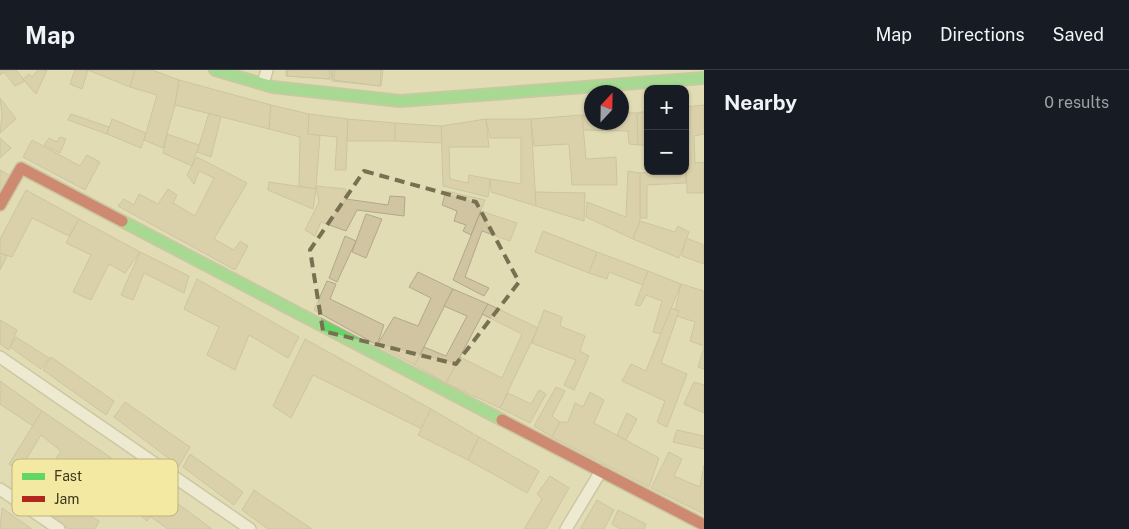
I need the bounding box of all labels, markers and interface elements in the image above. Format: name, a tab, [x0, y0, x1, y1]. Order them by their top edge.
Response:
text: Map	[25, 21, 75, 49]
text: Map	[875, 24, 912, 45]
text: Directions	[940, 24, 1025, 45]
text: Saved	[1053, 24, 1104, 45]
north arrow	[584, 85, 629, 130]
map controls	[644, 85, 689, 175]
button: +	[644, 85, 689, 130]
text: Nearby	[724, 90, 797, 115]
text: 0 results	[1044, 93, 1109, 112]
button: −	[644, 130, 689, 175]
legend	[12, 459, 178, 516]
text: Fast	[54, 468, 82, 484]
text: Jam	[54, 491, 79, 507]

